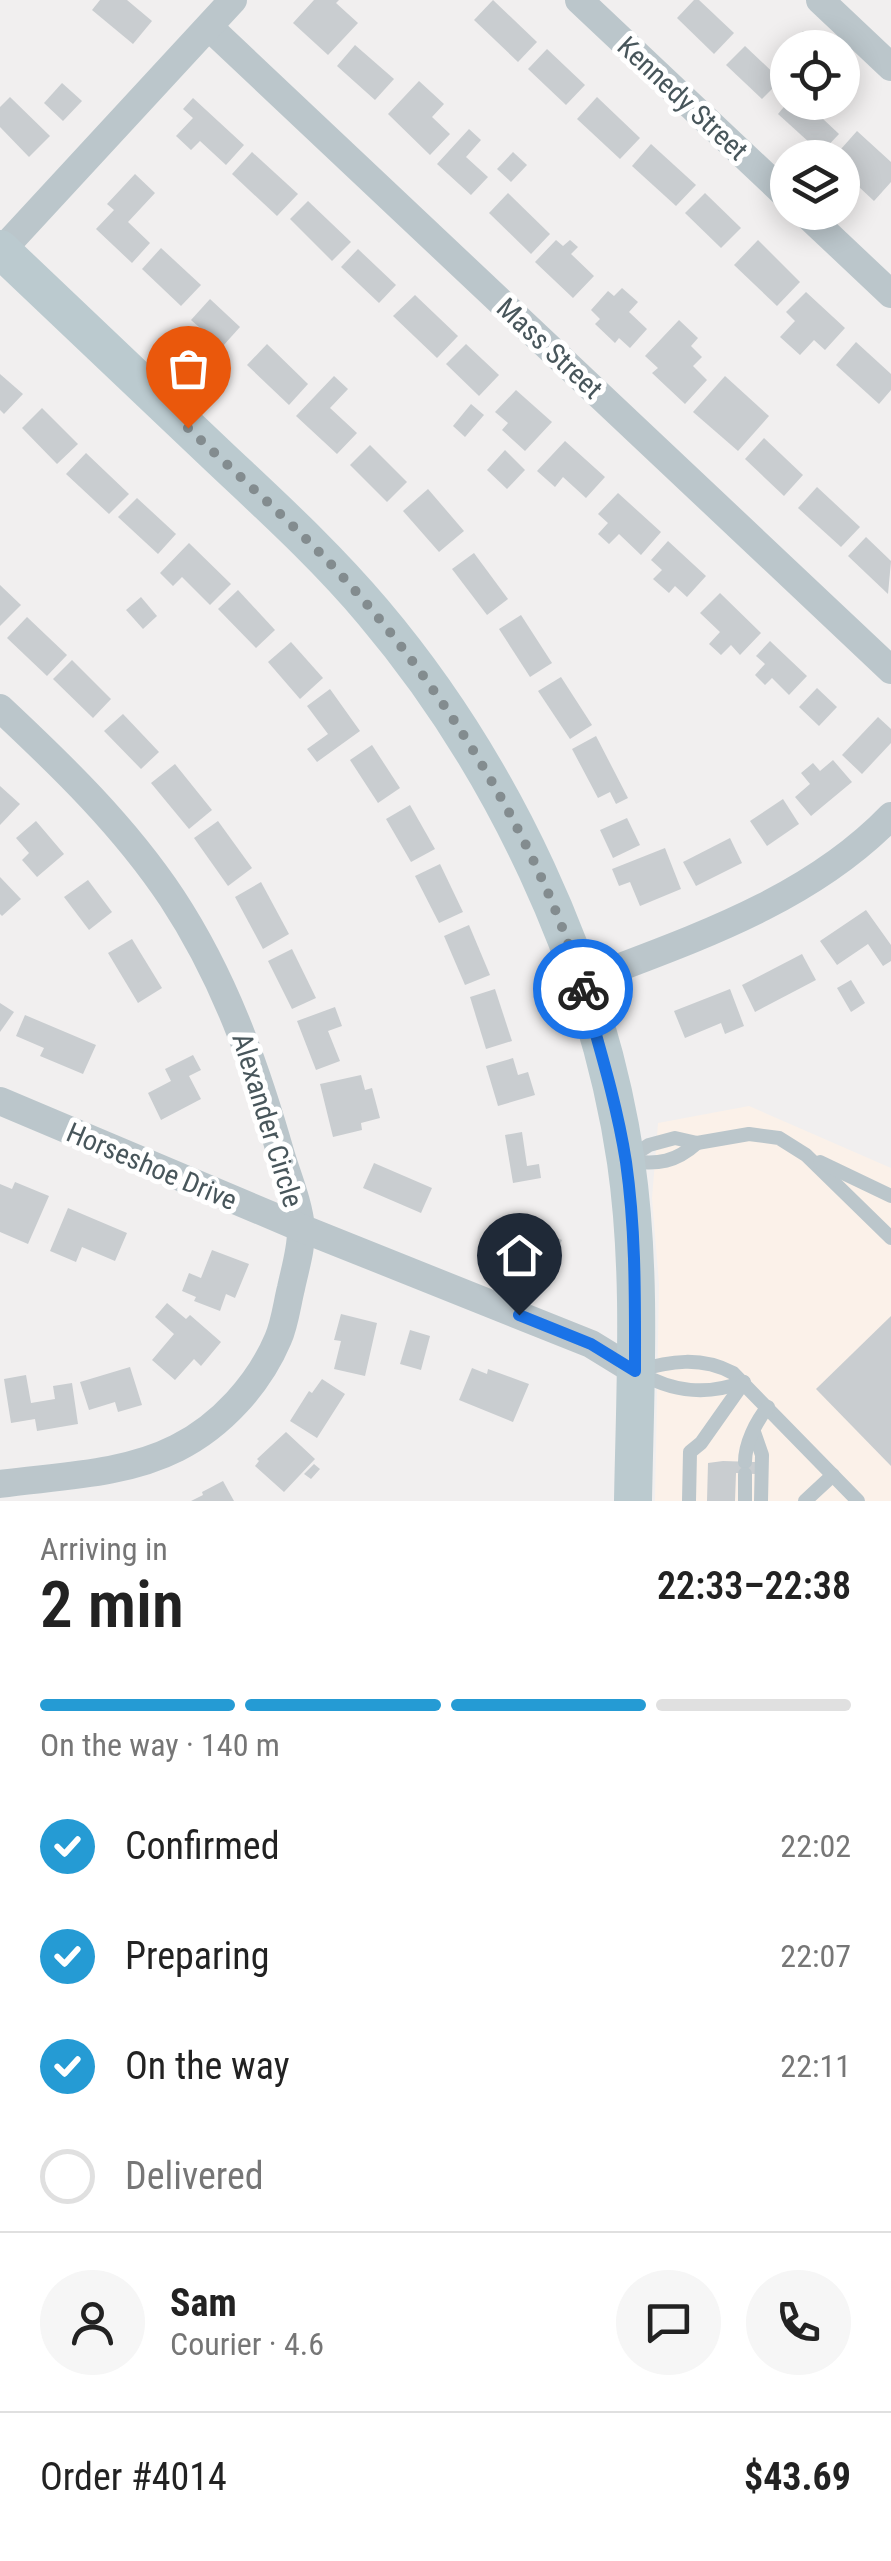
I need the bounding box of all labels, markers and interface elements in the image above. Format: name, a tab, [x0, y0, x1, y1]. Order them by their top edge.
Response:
street label: Kennedy Street	[611, 30, 755, 167]
map controls	[770, 30, 860, 230]
button: locate	[770, 30, 860, 120]
button: layers	[770, 140, 860, 230]
street label: Mass Street	[490, 291, 609, 405]
pin	[146, 326, 231, 429]
icon: bag	[161, 341, 216, 396]
courier	[533, 939, 633, 1039]
icon: bike	[556, 962, 611, 1017]
street label: Alexander Circle	[225, 1029, 310, 1211]
street label: Horseshoe Drive	[62, 1116, 242, 1217]
pin	[477, 1213, 562, 1316]
icon: home	[492, 1228, 547, 1283]
text: Arriving in	[40, 1530, 168, 1568]
text: 22:33–22:38	[657, 1564, 851, 1608]
text: 2 min	[40, 1567, 184, 1643]
text: On the way · 140 m	[40, 1726, 280, 1764]
icon: check	[40, 1819, 95, 1874]
text: Confirmed	[125, 1824, 280, 1868]
text: 22:02	[780, 1827, 851, 1865]
icon: check	[40, 1929, 95, 1984]
text: Preparing	[125, 1934, 270, 1978]
text: 22:07	[780, 1937, 851, 1975]
icon: check	[40, 2039, 95, 2094]
text: On the way	[125, 2044, 290, 2088]
text: 22:11	[780, 2047, 851, 2085]
text: Delivered	[125, 2154, 264, 2198]
button: person	[40, 2270, 145, 2375]
button: chat	[616, 2270, 721, 2375]
button: phone	[746, 2270, 851, 2375]
text: Sam	[170, 2281, 237, 2325]
text: Courier · 4.6	[170, 2325, 324, 2363]
text: Order #4014	[40, 2455, 227, 2499]
text: $43.69	[744, 2455, 851, 2499]

